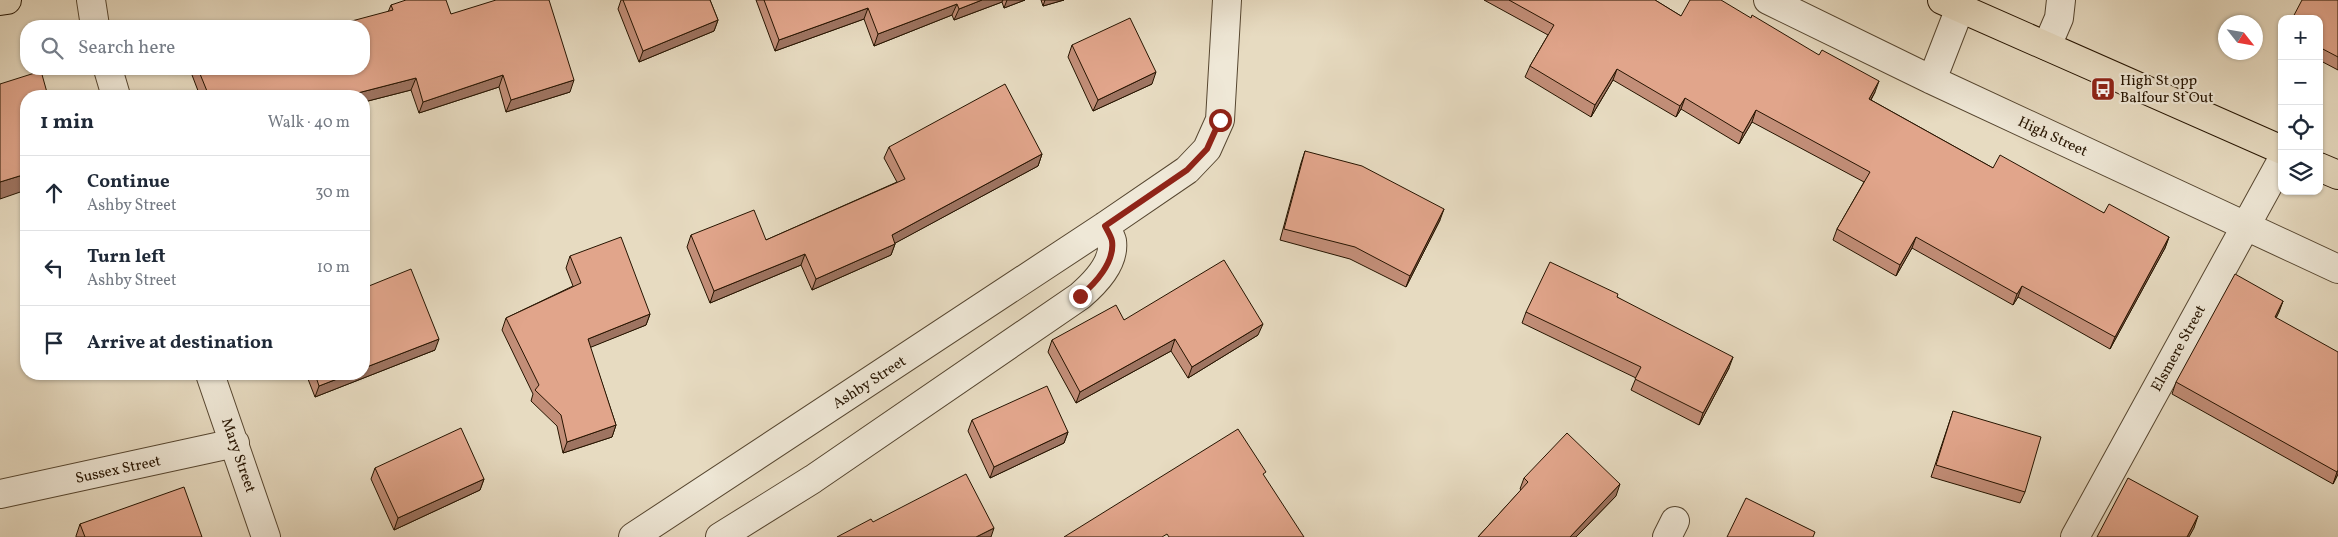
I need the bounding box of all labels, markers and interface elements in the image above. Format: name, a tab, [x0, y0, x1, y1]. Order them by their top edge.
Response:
north arrow	[2218, 15, 2263, 60]
map controls	[2278, 15, 2323, 195]
button: +	[2278, 15, 2323, 60]
search box	[20, 20, 370, 75]
icon: search	[38, 34, 66, 62]
text: Search here	[78, 35, 175, 61]
button: −	[2278, 60, 2323, 105]
place label: High St opp Balfour St Out	[2120, 71, 2213, 109]
bus stop icon: High St opp Balfour St Out	[2090, 76, 2116, 102]
button: locate	[2278, 105, 2323, 150]
text: 1 min	[40, 108, 94, 137]
route start	[1209, 109, 1232, 132]
text: Walk · 40 m	[268, 112, 350, 134]
street label: High Street	[2014, 112, 2091, 163]
button: layers	[2278, 150, 2323, 195]
text: Continue	[87, 169, 170, 195]
icon: ahead	[40, 179, 68, 207]
text: 30 m	[315, 182, 350, 204]
text: Ashby Street	[87, 195, 177, 217]
text: Turn left	[87, 244, 166, 270]
icon: left	[40, 254, 68, 282]
text: 10 m	[317, 257, 350, 279]
text: Ashby Street	[87, 270, 177, 292]
route end	[1069, 285, 1092, 308]
street label: Elsmere Street	[2147, 302, 2212, 396]
icon: arrive	[40, 329, 68, 357]
text: Arrive at destination	[87, 330, 273, 356]
street label: Ashby Street	[829, 352, 911, 415]
street label: Mary Street	[215, 415, 260, 496]
street label: Sussex Street	[74, 451, 163, 490]

